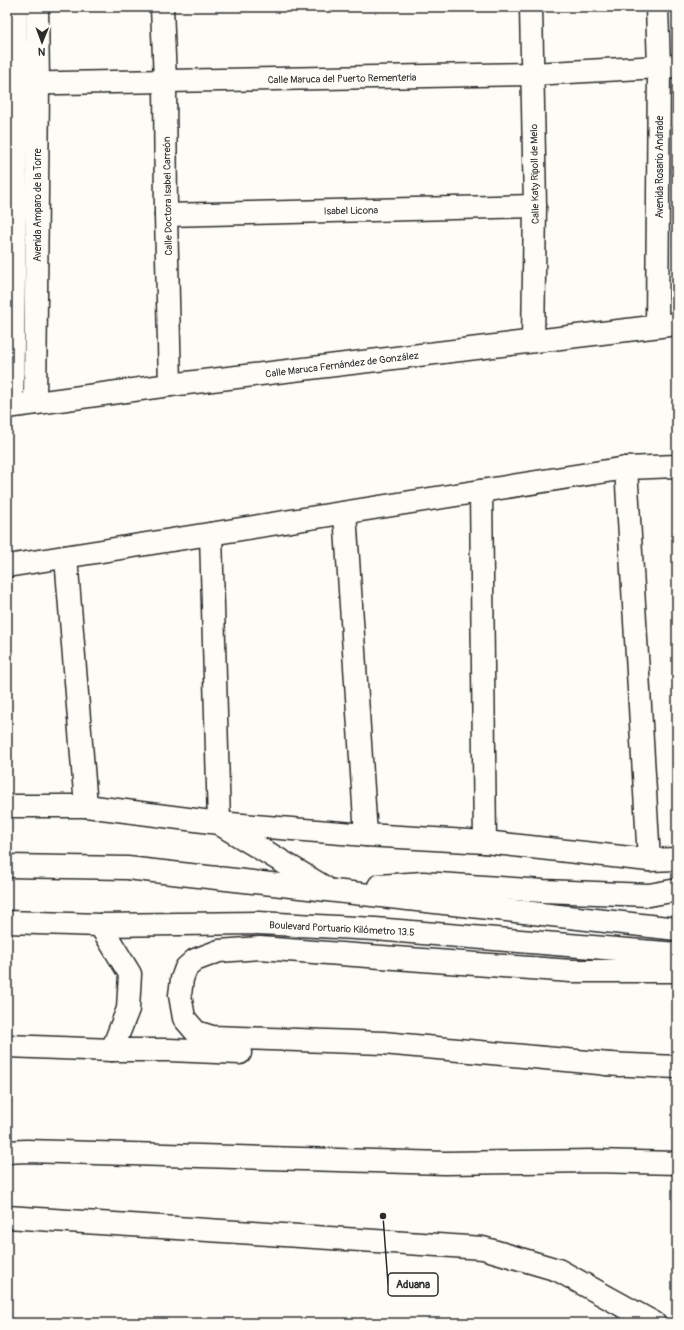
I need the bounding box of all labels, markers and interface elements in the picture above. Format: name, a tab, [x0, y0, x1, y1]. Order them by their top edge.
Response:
north arrow	[22, 22, 62, 62]
text: N	[37, 45, 46, 58]
street label: Calle Maruca del Puerto Rementeria	[267, 72, 417, 86]
street label: Avenida Rosario Andrade	[654, 116, 666, 218]
street label: Calle Katy Ripoll de Melo	[528, 123, 542, 224]
street label: Calle Doctora Isabel Carreón	[161, 136, 175, 256]
street label: Avenida Amparo de la Torre	[32, 148, 44, 262]
street label: Isabel Licona	[324, 205, 379, 217]
street label: Calle Maruca Fernández de González	[265, 350, 420, 380]
street label: Boulevard Portuario Kilómetro 13.5	[269, 919, 415, 939]
callout: Aduana	[388, 1273, 438, 1296]
text: Aduana	[396, 1278, 430, 1291]

